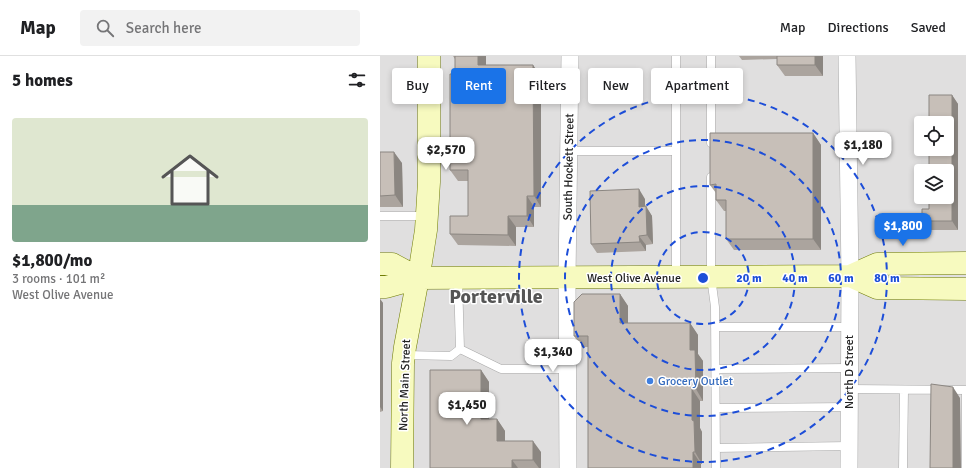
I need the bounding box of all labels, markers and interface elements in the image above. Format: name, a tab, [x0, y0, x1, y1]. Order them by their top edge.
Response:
search box	[80, 10, 360, 46]
text: Map	[20, 16, 56, 40]
icon: search	[94, 17, 116, 39]
text: Search here	[126, 19, 201, 37]
text: Map	[780, 19, 806, 36]
text: Directions	[828, 19, 889, 36]
text: Saved	[911, 19, 946, 36]
chip: Buy	[392, 68, 443, 104]
chip: Rent	[451, 68, 506, 104]
chip: Filters	[514, 68, 580, 104]
chip: New	[588, 68, 643, 104]
chip: Apartment	[651, 68, 743, 104]
icon: filters	[346, 69, 368, 91]
text: 5 homes	[12, 70, 73, 91]
street label: South Hockett Street	[561, 113, 577, 221]
map controls	[914, 116, 954, 204]
button: locate	[914, 116, 954, 156]
pin: $1,180	[830, 132, 896, 166]
pin: $2,570	[413, 137, 479, 171]
text: $1,180	[844, 137, 882, 153]
text: $2,570	[427, 142, 465, 158]
icon: home	[154, 144, 226, 216]
button: layers	[914, 164, 954, 204]
pin: $1,800	[870, 213, 936, 247]
text: $1,800	[884, 218, 922, 234]
text: $1,800/mo	[12, 250, 92, 271]
text: 3 rooms · 101 m²	[12, 271, 105, 287]
street label: West Olive Avenue	[587, 271, 681, 286]
centre of rings	[696, 271, 710, 285]
text: 20 m	[736, 271, 762, 286]
text: 40 m	[782, 271, 808, 286]
text: 60 m	[828, 271, 854, 286]
text: 80 m	[874, 271, 900, 286]
district label: Porterville	[449, 284, 543, 309]
text: West Olive Avenue	[12, 287, 114, 303]
street label: North D Street	[842, 335, 857, 409]
street label: North Main Street	[396, 339, 414, 431]
pin: $1,340	[520, 339, 586, 373]
text: $1,340	[534, 344, 572, 360]
place label: Grocery Outlet	[658, 374, 733, 389]
marker: Grocery Outlet	[645, 376, 655, 386]
pin: $1,450	[434, 392, 500, 426]
text: $1,450	[448, 397, 486, 413]

